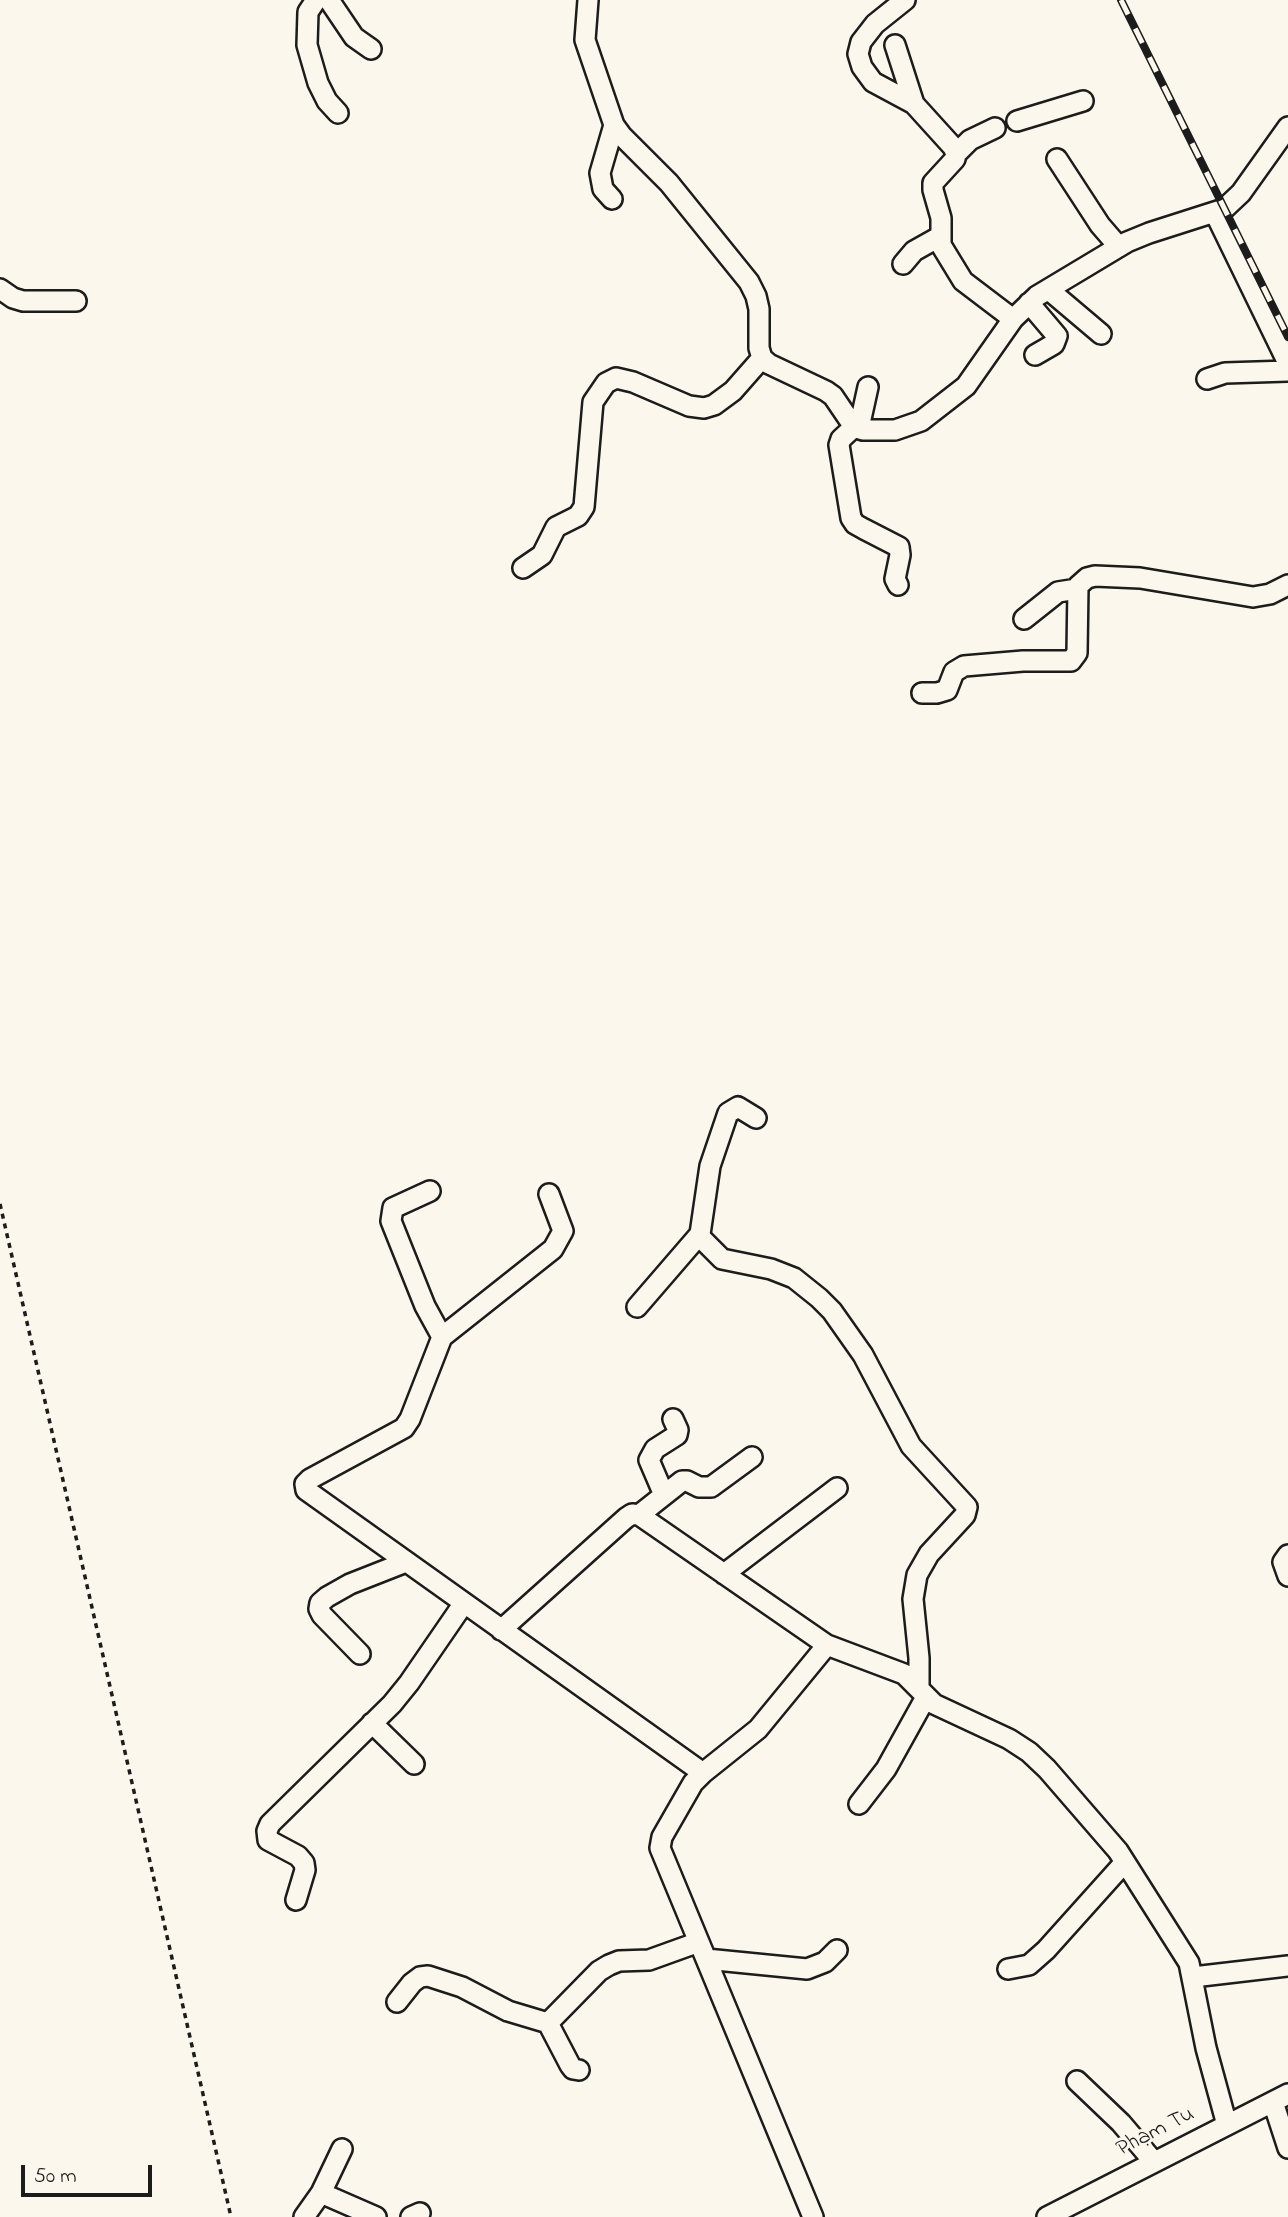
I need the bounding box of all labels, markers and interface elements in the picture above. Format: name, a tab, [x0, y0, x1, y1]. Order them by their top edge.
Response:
street label: Phạm Tu	[1112, 2102, 1200, 2164]
scale bar	[24, 2150, 156, 2194]
text: 50 m	[34, 2162, 77, 2192]

